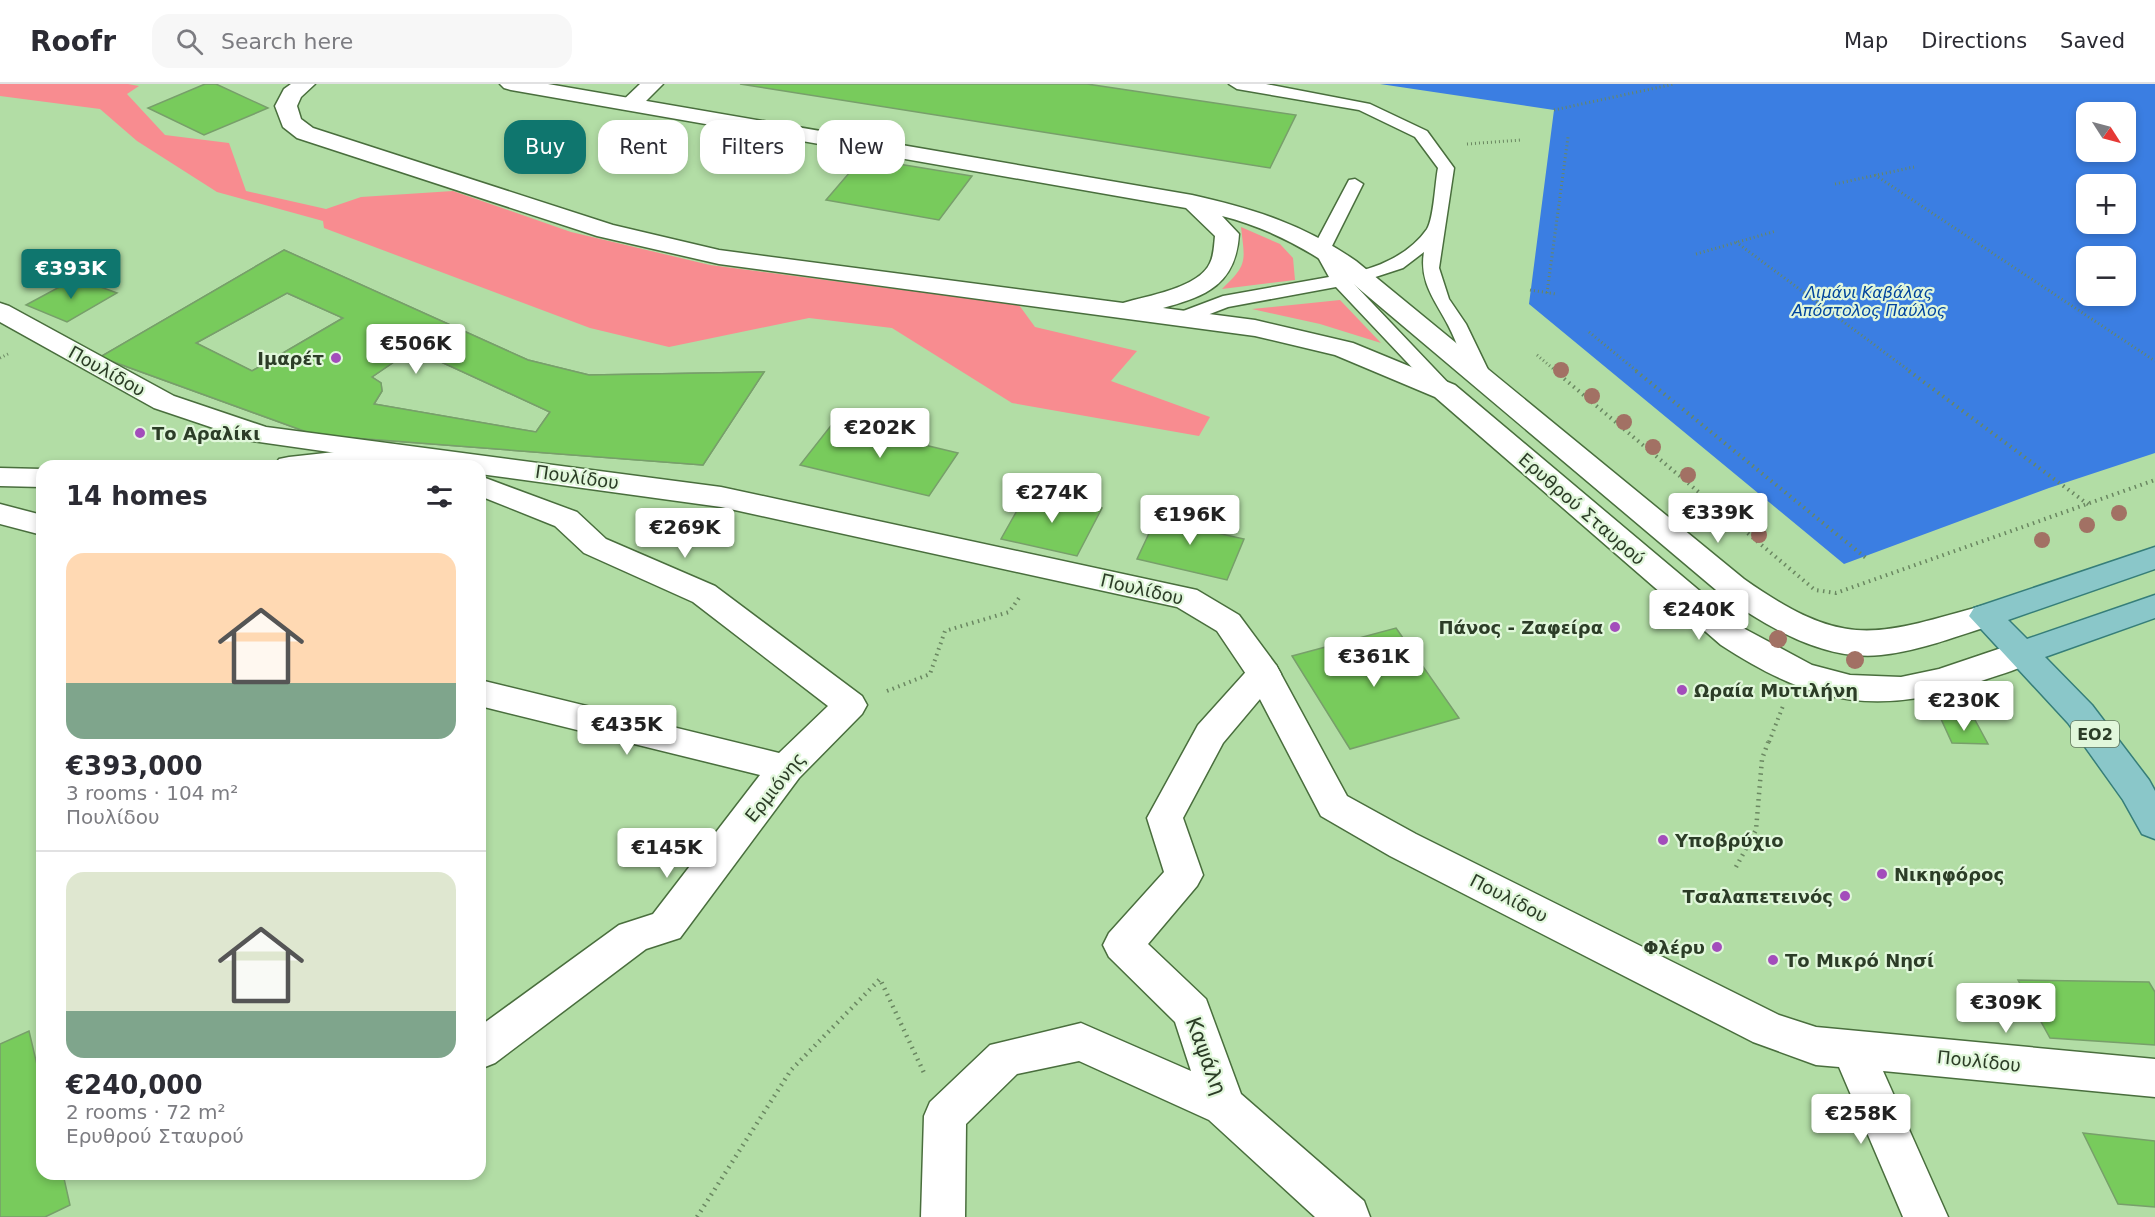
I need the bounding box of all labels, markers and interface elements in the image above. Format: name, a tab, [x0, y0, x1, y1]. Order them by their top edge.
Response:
search box	[152, 14, 572, 68]
text: Roofr	[30, 25, 116, 58]
icon: search	[173, 25, 206, 58]
text: Search here	[221, 29, 353, 54]
text: Map	[1844, 29, 1888, 53]
text: Directions	[1921, 29, 2027, 53]
text: Saved	[2060, 29, 2125, 53]
north arrow	[2076, 102, 2136, 162]
map controls	[2076, 102, 2136, 306]
chip: Buy	[504, 120, 586, 174]
chip: Rent	[598, 120, 688, 174]
chip: Filters	[700, 120, 805, 174]
chip: New	[817, 120, 905, 174]
button: +	[2076, 174, 2136, 234]
button: −	[2076, 246, 2136, 306]
pin: €393K	[29, 249, 113, 300]
text: €393K	[35, 256, 107, 280]
water label: Λιμάνι Καβάλας Απόστολος Παύλος	[1791, 283, 1946, 320]
pin: €506K	[374, 324, 458, 375]
text: €506K	[380, 331, 452, 355]
street label: Πουλίδου	[65, 341, 149, 401]
place label: Ιμαρέτ	[257, 348, 325, 369]
marker: Ιμαρέτ	[329, 351, 343, 365]
pin: €202K	[838, 408, 922, 459]
text: €202K	[844, 415, 916, 439]
place label: Το Αραλίκι	[152, 423, 260, 444]
marker: Το Αραλίκι	[133, 426, 147, 440]
street label: Ερυθρού Σταυρού	[1515, 449, 1649, 569]
street label: Πουλίδου	[534, 461, 620, 493]
pin: €274K	[1010, 473, 1094, 524]
icon: filters	[423, 480, 456, 513]
text: €274K	[1016, 480, 1088, 504]
text: 14 homes	[66, 481, 208, 511]
pin: €339K	[1676, 493, 1760, 544]
pin: €196K	[1148, 495, 1232, 546]
text: €339K	[1682, 500, 1754, 524]
text: €196K	[1154, 502, 1226, 526]
pin: €269K	[643, 508, 727, 559]
text: €269K	[649, 515, 721, 539]
street label: Πουλίδου	[1099, 569, 1185, 609]
pin: €240K	[1657, 590, 1741, 641]
icon: home	[207, 592, 315, 700]
text: €240K	[1663, 597, 1735, 621]
place label: Πάνος - Ζαφείρα	[1438, 617, 1603, 638]
marker: Πάνος - Ζαφείρα	[1608, 620, 1622, 634]
pin: €361K	[1332, 637, 1416, 688]
text: €361K	[1338, 644, 1410, 668]
place label: Ωραία Μυτιλήνη	[1694, 680, 1858, 701]
pin: €230K	[1922, 681, 2006, 732]
marker: Ωραία Μυτιλήνη	[1675, 683, 1689, 697]
text: €230K	[1928, 688, 2000, 712]
pin: €435K	[585, 705, 669, 756]
text: €435K	[591, 712, 663, 736]
road number: ΕΟ2	[2071, 721, 2119, 747]
street label: Ερμιόνης	[741, 748, 809, 826]
text: €393,000	[66, 751, 203, 781]
text: 3 rooms · 104 m²	[66, 781, 238, 805]
text: Πουλίδου	[66, 805, 160, 829]
pin: €145K	[625, 828, 709, 879]
place label: Υποβρύχιο	[1674, 830, 1784, 851]
marker: Υποβρύχιο	[1656, 833, 1670, 847]
text: €145K	[631, 835, 703, 859]
place label: Νικηφόρος	[1894, 864, 2004, 885]
marker: Νικηφόρος	[1875, 867, 1889, 881]
street label: Πουλίδου	[1467, 870, 1551, 926]
place label: Τσαλαπετεινός	[1683, 886, 1833, 907]
marker: Τσαλαπετεινός	[1838, 889, 1852, 903]
icon: home	[207, 911, 315, 1019]
place label: Φλέρυ	[1643, 937, 1705, 958]
marker: Φλέρυ	[1710, 940, 1724, 954]
place label: Το Μικρό Νησί	[1785, 950, 1934, 971]
marker: Το Μικρό Νησί	[1766, 953, 1780, 967]
pin: €309K	[1964, 983, 2048, 1034]
text: €309K	[1970, 990, 2042, 1014]
street label: Καψάλη	[1181, 1014, 1231, 1098]
street label: Πουλίδου	[1936, 1046, 2022, 1076]
text: €240,000	[66, 1070, 203, 1100]
pin: €258K	[1819, 1094, 1903, 1145]
text: 2 rooms · 72 m²	[66, 1100, 226, 1124]
text: €258K	[1825, 1101, 1897, 1125]
text: Ερυθρού Σταυρού	[66, 1124, 244, 1148]

